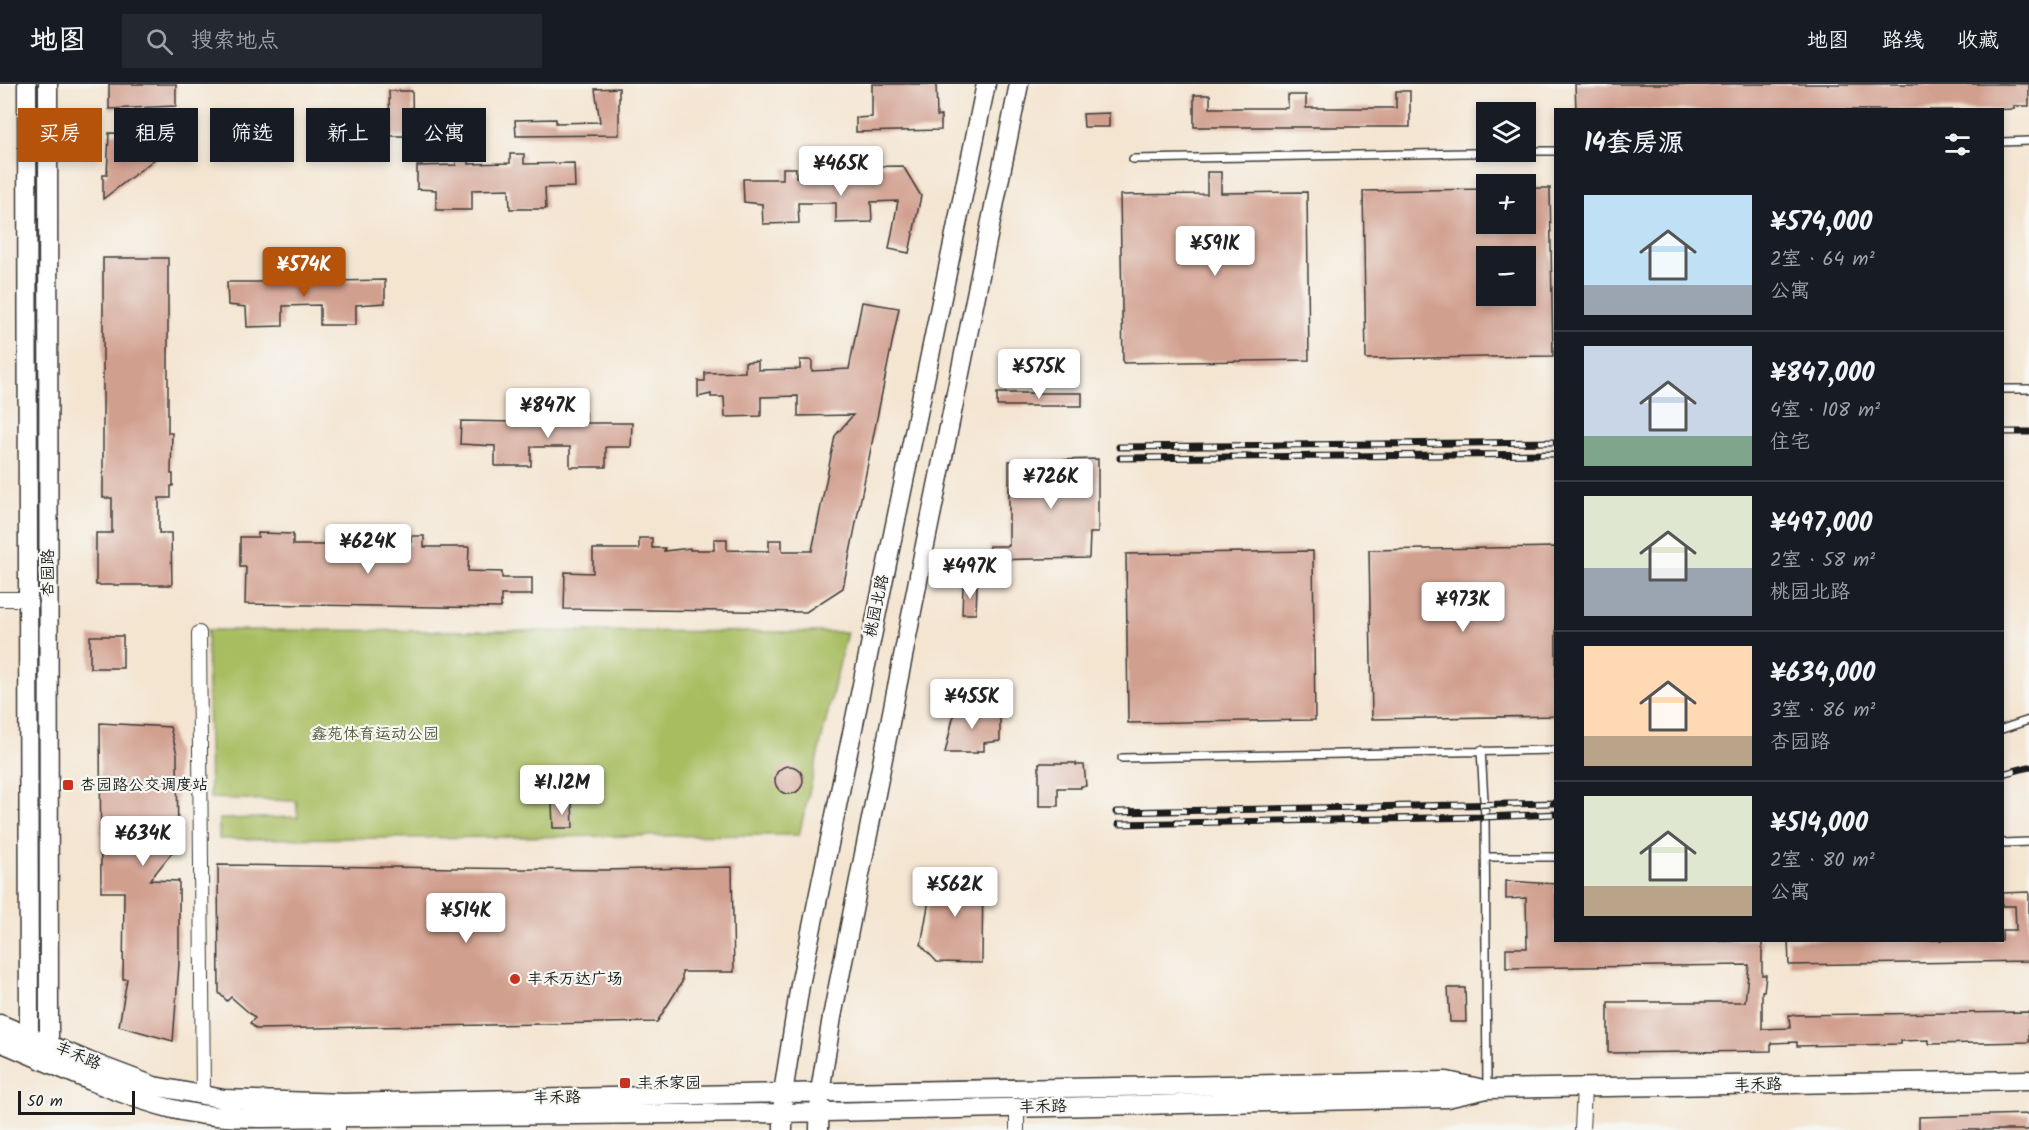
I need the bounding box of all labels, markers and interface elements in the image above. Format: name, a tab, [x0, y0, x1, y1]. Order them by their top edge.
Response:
search box	[122, 14, 542, 68]
text: 地图	[30, 19, 86, 64]
text: 搜索地点	[191, 24, 279, 59]
icon: search	[143, 25, 176, 58]
text: 地图	[1807, 25, 1849, 58]
text: 路线	[1882, 25, 1924, 58]
text: 收藏	[1957, 25, 1999, 58]
map controls	[1476, 102, 1536, 306]
button: layers	[1476, 102, 1536, 162]
chip: 买房	[18, 108, 102, 162]
chip: 租房	[114, 108, 198, 162]
chip: 筛选	[210, 108, 294, 162]
chip: 新上	[306, 108, 390, 162]
chip: 公寓	[402, 108, 486, 162]
text: 14套房源	[1584, 123, 1684, 165]
icon: filters	[1941, 128, 1974, 161]
pin: ¥465K	[799, 146, 883, 197]
text: ¥465K	[813, 149, 869, 181]
button: +	[1476, 174, 1536, 234]
text: ¥574,000	[1770, 202, 1872, 244]
icon: home	[1632, 219, 1704, 291]
pin: ¥591K	[1173, 226, 1257, 277]
text: ¥591K	[1190, 229, 1240, 261]
text: 2室 · 64 m²	[1770, 244, 1875, 276]
button: −	[1476, 246, 1536, 306]
pin: ¥574K	[262, 247, 346, 298]
text: ¥574K	[277, 250, 331, 282]
text: 公寓	[1770, 276, 1810, 308]
pin: ¥575K	[997, 349, 1081, 400]
text: ¥575K	[1012, 352, 1066, 384]
text: ¥847,000	[1770, 353, 1875, 395]
icon: home	[1632, 370, 1704, 442]
pin: ¥847K	[506, 388, 590, 439]
text: ¥847K	[520, 391, 576, 423]
text: 4室 · 108 m²	[1770, 395, 1880, 427]
text: 住宅	[1770, 427, 1810, 459]
pin: ¥726K	[1009, 459, 1093, 510]
text: ¥726K	[1023, 462, 1079, 494]
text: ¥497,000	[1770, 503, 1872, 545]
icon: home	[1632, 520, 1704, 592]
pin: ¥624K	[326, 524, 410, 575]
text: ¥624K	[339, 527, 397, 559]
text: 2室 · 58 m²	[1770, 545, 1875, 577]
street label: 杏园路	[36, 549, 61, 597]
pin: ¥497K	[928, 549, 1012, 600]
text: ¥497K	[943, 552, 997, 584]
street label: 桃园北路	[858, 572, 896, 640]
text: 桃园北路	[1770, 577, 1850, 609]
pin: ¥973K	[1421, 582, 1505, 633]
text: ¥973K	[1436, 585, 1490, 617]
text: ¥634,000	[1770, 653, 1875, 695]
icon: home	[1632, 670, 1704, 742]
pin: ¥455K	[930, 679, 1014, 730]
text: ¥455K	[944, 682, 1000, 714]
text: 3室 · 86 m²	[1770, 695, 1875, 727]
park label: 鑫苑体育运动公园	[311, 722, 439, 747]
text: 杏园路	[1770, 727, 1830, 759]
pin: ¥1.12M	[513, 765, 611, 816]
text: ¥1.12M	[534, 768, 590, 800]
place label: 杏园路公交调度站	[80, 773, 208, 798]
marker: 杏园路公交调度站	[61, 778, 75, 792]
text: ¥514,000	[1770, 803, 1868, 845]
pin: ¥634K	[101, 816, 185, 867]
text: ¥634K	[114, 819, 172, 851]
icon: home	[1632, 820, 1704, 892]
text: 2室 · 80 m²	[1770, 845, 1875, 877]
pin: ¥562K	[913, 867, 997, 918]
text: ¥562K	[927, 870, 983, 902]
text: 公寓	[1770, 877, 1810, 909]
pin: ¥514K	[424, 893, 508, 944]
text: ¥514K	[440, 896, 492, 928]
place label: 丰禾万达广场	[527, 967, 623, 992]
marker: 丰禾万达广场	[508, 972, 522, 986]
street label: 丰禾路	[51, 1035, 105, 1077]
place label: 丰禾家园	[637, 1071, 701, 1096]
street label: 丰禾路	[1734, 1072, 1782, 1098]
marker: 丰禾家园	[618, 1076, 632, 1090]
street label: 丰禾路	[533, 1085, 581, 1111]
scale bar	[18, 1088, 135, 1116]
text: 50 m	[27, 1089, 63, 1114]
street label: 丰禾路	[1019, 1094, 1067, 1120]

